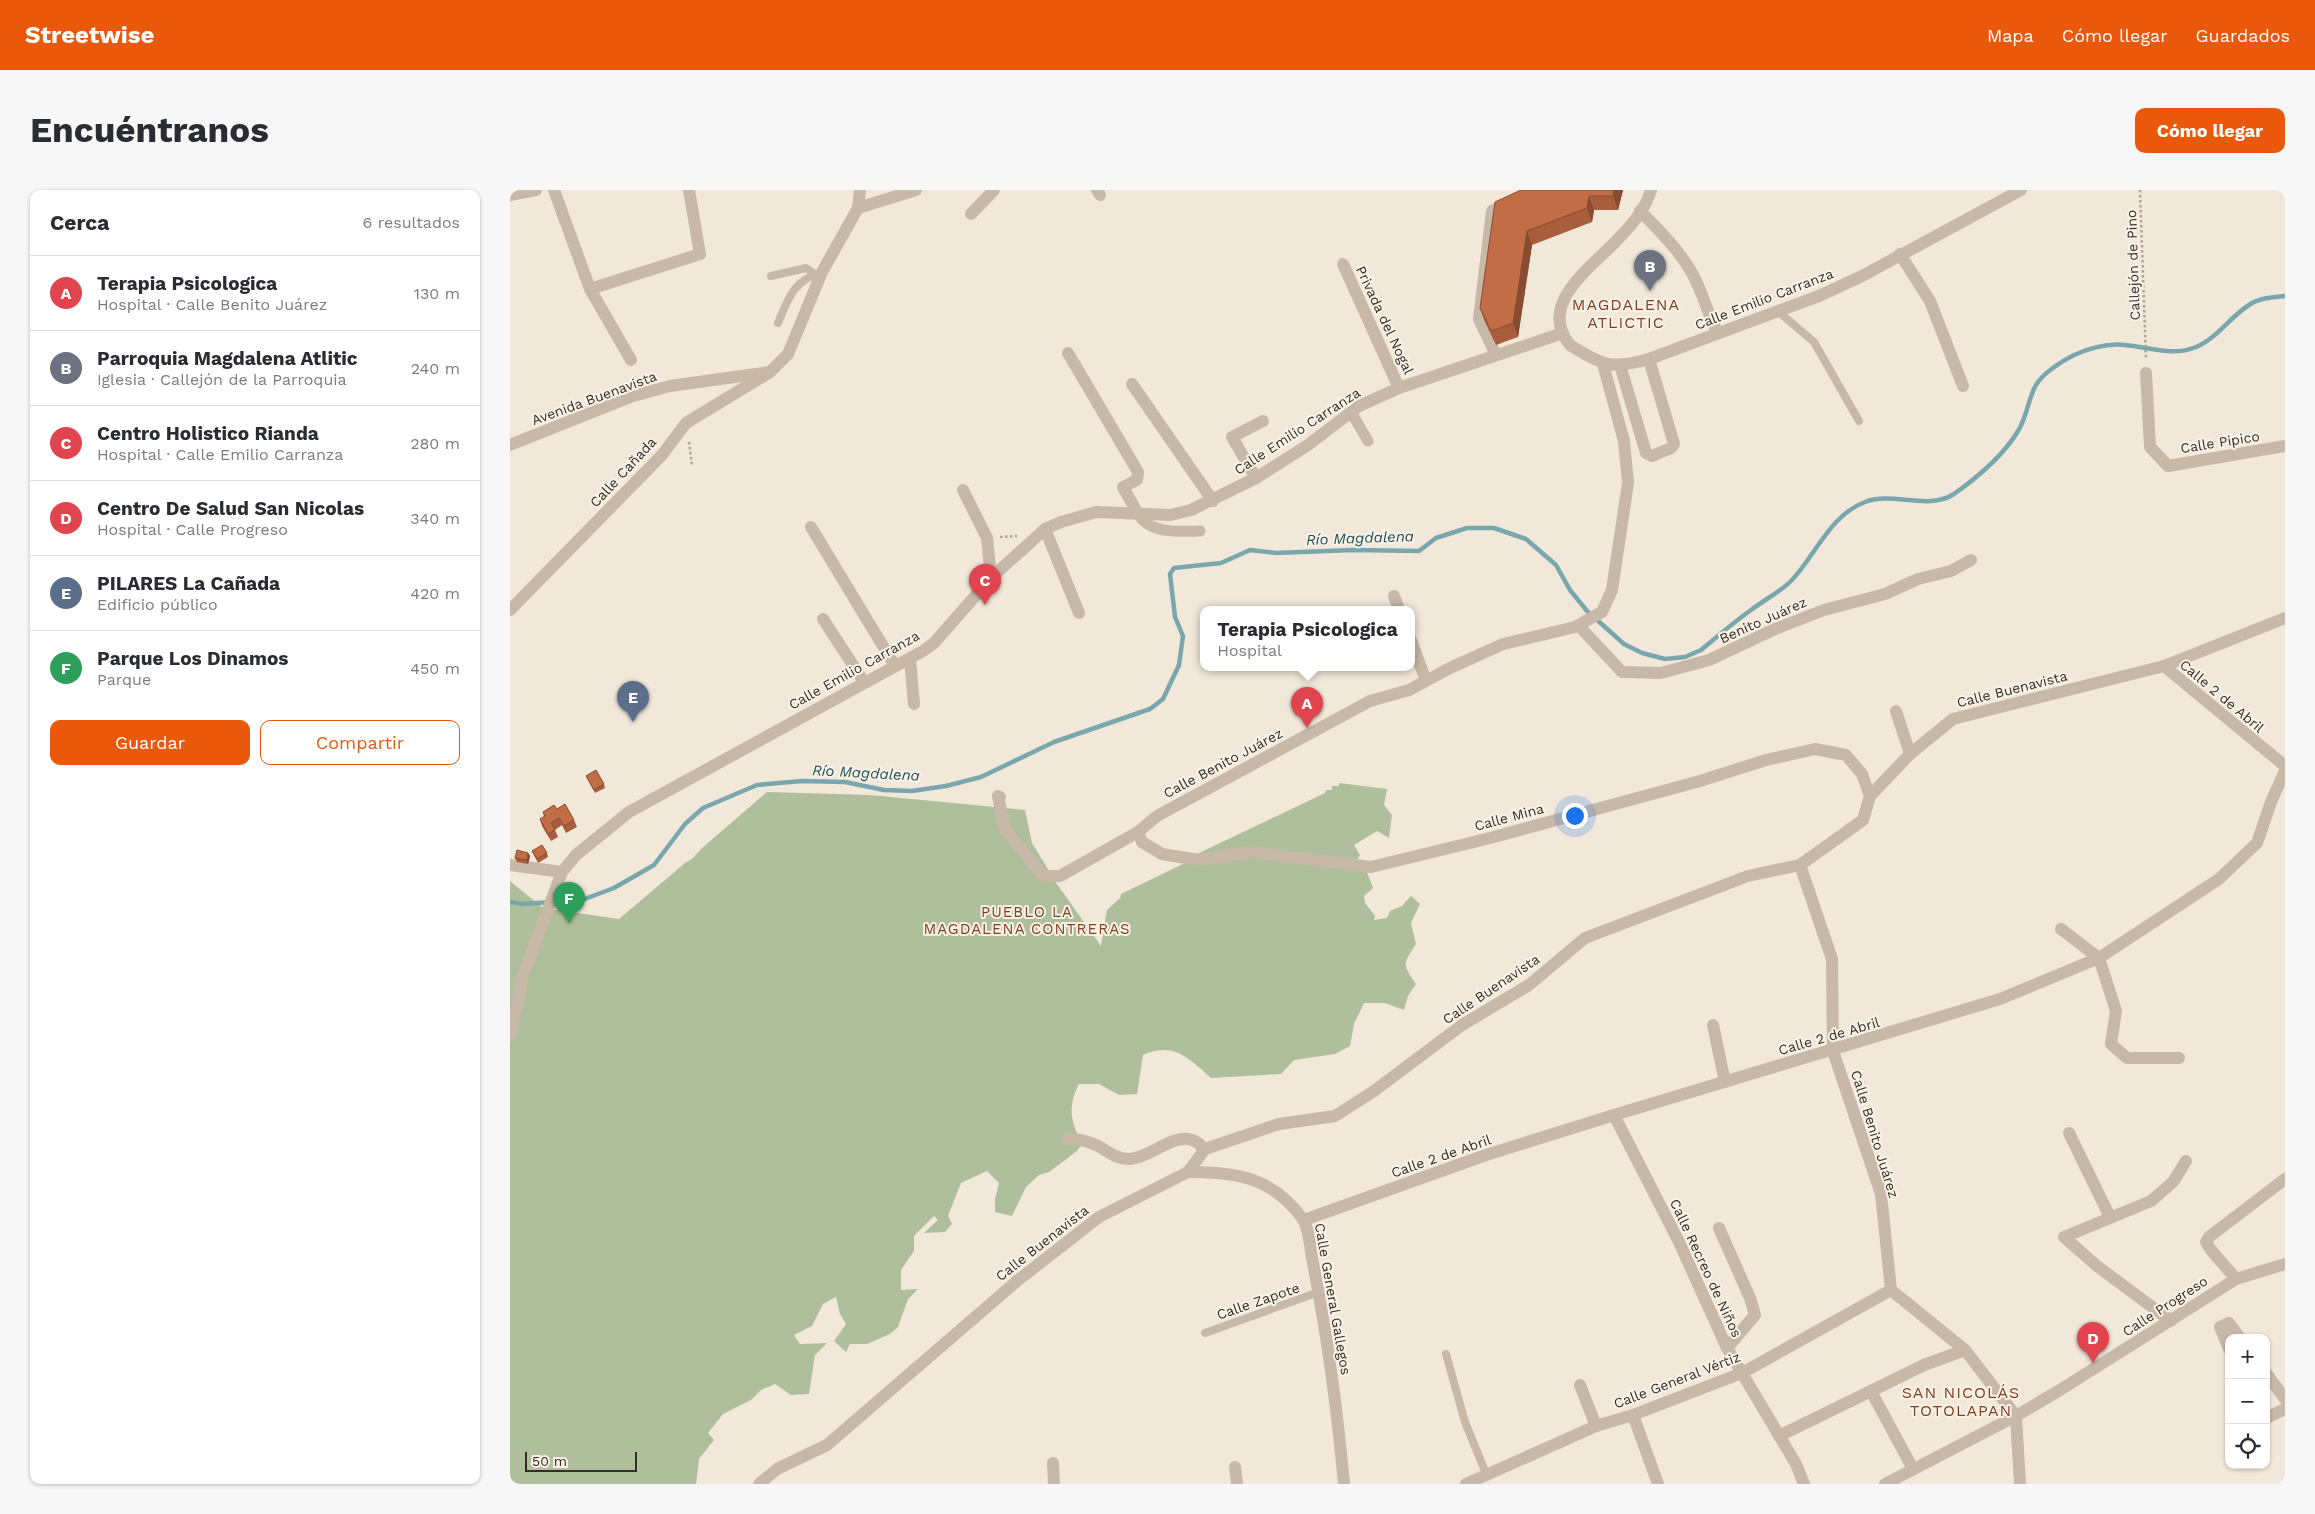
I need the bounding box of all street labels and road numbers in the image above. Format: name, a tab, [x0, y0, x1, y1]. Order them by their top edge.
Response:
street label: Callejón de Pino	[2123, 209, 2143, 321]
street label: Privada del Nogal	[1353, 263, 1417, 377]
street label: Calle Emilio Carranza	[1693, 265, 1835, 333]
street label: Avenida Buenavista	[529, 368, 659, 428]
street label: Calle Emilio Carranza	[1231, 384, 1363, 478]
street label: Calle Pipico	[2179, 428, 2261, 456]
street label: Calle Cañada	[587, 434, 660, 510]
street label: Benito Juárez	[1717, 594, 1809, 646]
street label: Calle Emilio Carranza	[786, 627, 922, 713]
street label: Calle 2 de Abril	[2177, 656, 2268, 736]
street label: Calle Buenavista	[1955, 668, 2069, 710]
street label: Calle Benito Juárez	[1161, 725, 1285, 801]
street label: Calle Mina	[1473, 800, 1546, 834]
street label: Calle Buenavista	[1440, 951, 1543, 1027]
street label: Calle 2 de Abril	[1776, 1014, 1882, 1058]
street label: Calle Benito Juárez	[1848, 1068, 1902, 1200]
street label: Calle 2 de Abril	[1389, 1131, 1494, 1181]
street label: Calle Recreo de Niños	[1667, 1196, 1745, 1340]
street label: Calle Buenavista	[992, 1202, 1092, 1284]
street label: Calle General Gallegos	[1312, 1222, 1354, 1376]
street label: Calle Progreso	[2119, 1273, 2211, 1339]
street label: Calle Zapote	[1214, 1279, 1302, 1323]
street label: Calle General Vértiz	[1611, 1348, 1743, 1412]

